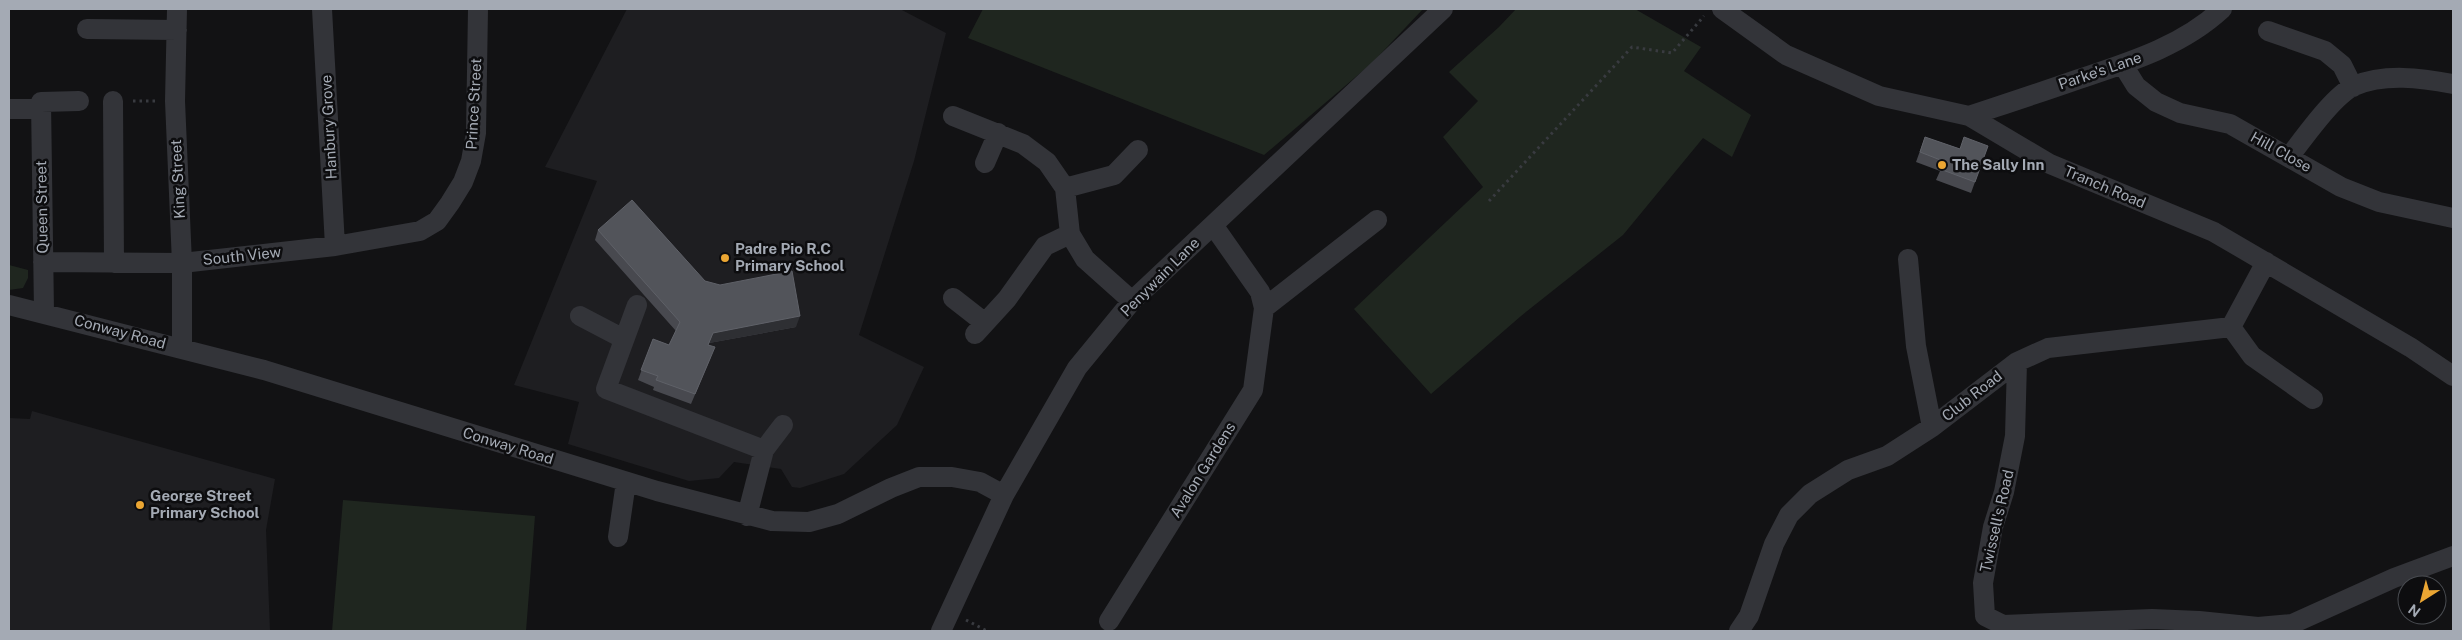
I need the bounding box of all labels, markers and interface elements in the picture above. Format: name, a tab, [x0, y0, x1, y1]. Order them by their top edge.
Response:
street label: Parke's Lane	[2056, 48, 2144, 93]
street label: Prince Street	[463, 58, 484, 150]
street label: Hanbury Grove	[317, 74, 340, 180]
street label: Hill Close	[2248, 128, 2315, 175]
street label: King Street	[167, 139, 188, 219]
place label: The Sally Inn	[1952, 156, 2044, 173]
marker: The Sally Inn	[1936, 159, 1948, 171]
street label: Queen Street	[32, 160, 51, 254]
street label: Tranch Road	[2062, 162, 2148, 211]
street label: Penywain Lane	[1117, 234, 1203, 320]
place label: Padre Pio R.C Primary School	[735, 240, 845, 274]
street label: South View	[202, 243, 282, 268]
marker: Padre Pio R.C Primary School	[719, 252, 731, 264]
street label: Conway Road	[73, 311, 168, 352]
street label: Club Road	[1938, 367, 2005, 424]
street label: Avalon Gardens	[1166, 419, 1239, 520]
street label: Conway Road	[461, 424, 556, 467]
street label: Twissell's Road	[1976, 468, 2017, 574]
place label: George Street Primary School	[150, 487, 260, 521]
marker: George Street Primary School	[134, 499, 146, 511]
north arrow	[2397, 575, 2447, 625]
text: N	[2405, 601, 2423, 620]

